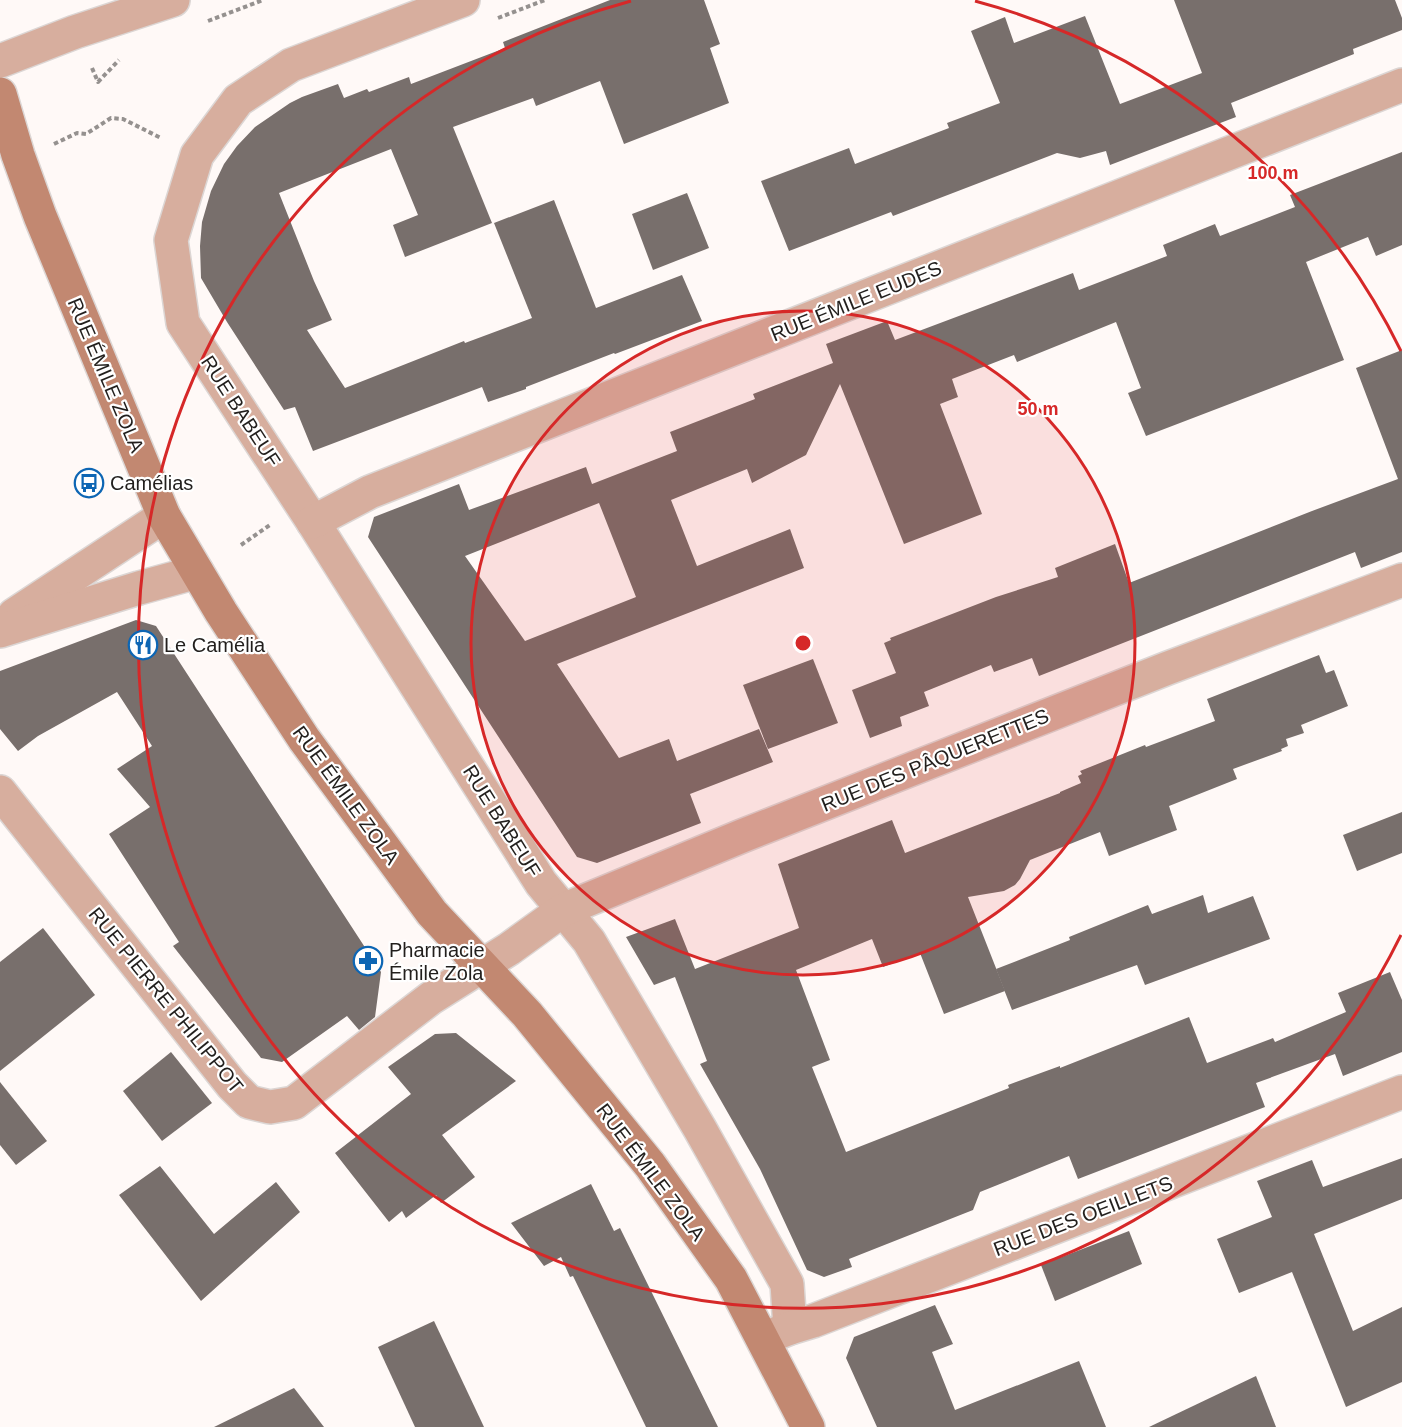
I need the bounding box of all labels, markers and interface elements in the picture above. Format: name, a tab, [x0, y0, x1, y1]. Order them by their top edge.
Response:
text: 100 m	[1247, 163, 1299, 183]
street label: RUE ÉMILE EUDES	[767, 257, 945, 345]
street label: RUE ÉMILE ZOLA	[64, 294, 149, 456]
street label: RUE BABEUF	[197, 351, 285, 471]
text: 50 m	[1017, 399, 1059, 419]
bus stop icon: Camélias	[73, 467, 105, 499]
place label: Camélias	[110, 472, 193, 494]
restaurant icon: Le Camélia	[127, 629, 159, 661]
centre of rings	[793, 633, 813, 653]
place label: Le Camélia	[164, 634, 266, 656]
street label: RUE DES PÂQUERETTES	[818, 704, 1052, 816]
street label: RUE ÉMILE ZOLA	[288, 722, 404, 869]
street label: RUE BABEUF	[459, 761, 545, 881]
street label: RUE PIERRE PHILIPPOT	[84, 903, 248, 1097]
place label: Pharmacie Émile Zola	[389, 939, 485, 984]
pharmacy icon: Pharmacie Émile Zola	[352, 945, 384, 977]
street label: RUE ÉMILE ZOLA	[592, 1099, 710, 1245]
street label: RUE DES OEILLETS	[990, 1172, 1176, 1260]

